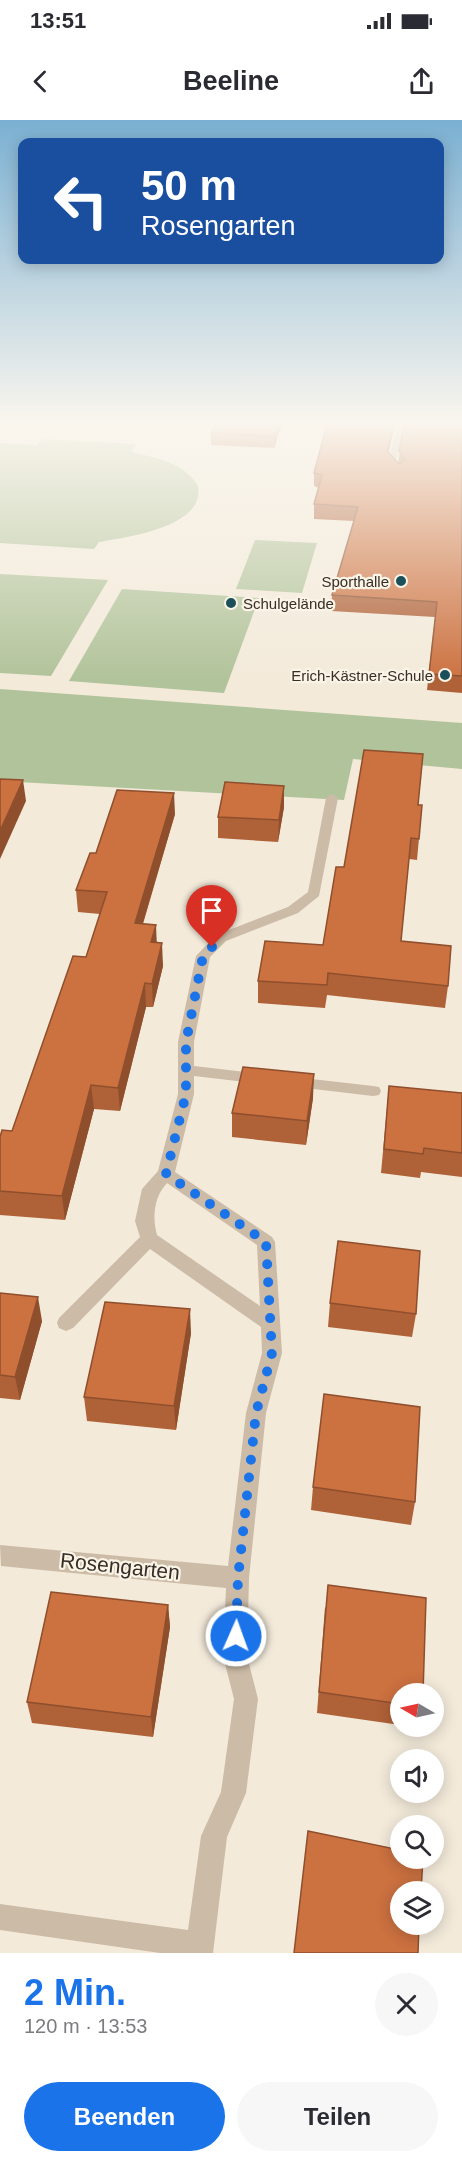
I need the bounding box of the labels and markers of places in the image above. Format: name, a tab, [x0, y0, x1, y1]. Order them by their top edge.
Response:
place label: Sporthalle	[321, 573, 389, 590]
marker: Sporthalle	[394, 574, 408, 588]
place label: Schulgelände	[243, 595, 334, 612]
marker: Schulgelände	[224, 596, 238, 610]
place label: Erich-Kästner-Schule	[291, 667, 433, 684]
marker: Erich-Kästner-Schule	[438, 668, 452, 682]
pin	[186, 885, 237, 947]

